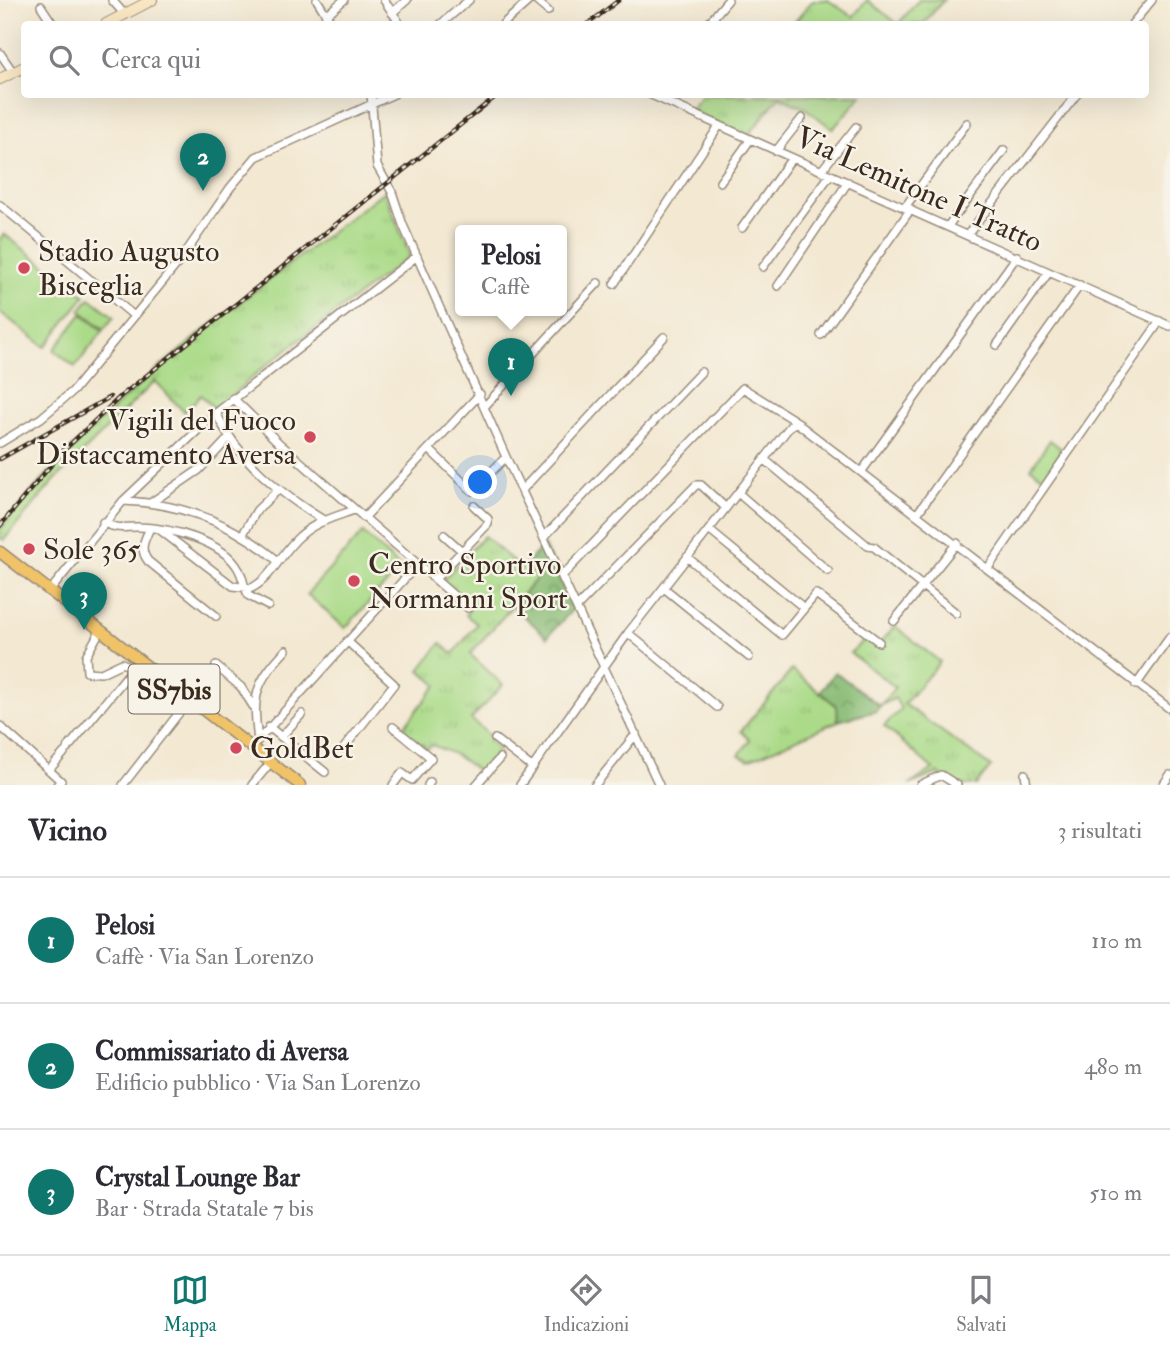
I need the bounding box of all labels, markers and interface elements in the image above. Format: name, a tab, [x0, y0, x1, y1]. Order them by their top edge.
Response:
search box	[21, 21, 1149, 98]
icon: search	[45, 41, 83, 79]
text: Cerca qui	[101, 44, 201, 76]
street label: Via Lemitone I Tratto	[790, 118, 1048, 261]
pin: 2	[180, 133, 226, 191]
popup	[455, 225, 567, 316]
place label: Stadio Augusto Bisceglia	[38, 233, 219, 304]
text: Pelosi	[481, 240, 541, 272]
marker: Stadio Augusto Bisceglia	[16, 260, 32, 276]
text: Caffè	[481, 272, 530, 301]
pin: 1	[488, 338, 534, 396]
place label: Vigili del Fuoco Distaccamento Aversa	[36, 402, 297, 473]
marker: Vigili del Fuoco Distaccamento Aversa	[302, 429, 318, 445]
your location	[463, 465, 497, 499]
place label: Sole 365	[43, 531, 141, 568]
marker: Sole 365	[21, 541, 37, 557]
place label: Centro Sportivo Normanni Sport	[368, 546, 568, 617]
pin: 3	[61, 572, 107, 630]
marker: Centro Sportivo Normanni Sport	[346, 573, 362, 589]
road number: SS7bis	[128, 664, 220, 714]
place label: GoldBet	[250, 730, 354, 767]
marker: GoldBet	[228, 740, 244, 756]
text: Vicino	[28, 812, 107, 849]
text: 3 risultati	[1058, 816, 1142, 845]
text: Pelosi	[95, 910, 155, 942]
text: 1	[47, 926, 55, 955]
text: 110 m	[1091, 926, 1142, 955]
text: Caffè · Via San Lorenzo	[95, 942, 314, 971]
text: Commissariato di Aversa	[95, 1036, 348, 1068]
text: 2	[45, 1052, 57, 1081]
text: 480 m	[1084, 1052, 1142, 1081]
text: Edificio pubblico · Via San Lorenzo	[95, 1068, 421, 1097]
text: Crystal Lounge Bar	[95, 1162, 300, 1194]
text: 3	[47, 1178, 55, 1207]
text: 510 m	[1089, 1178, 1142, 1207]
text: Bar · Strada Statale 7 bis	[95, 1194, 314, 1223]
tab: Mappa	[164, 1271, 217, 1337]
tab: Indicazioni	[544, 1271, 629, 1337]
tab: Salvati	[956, 1271, 1006, 1337]

